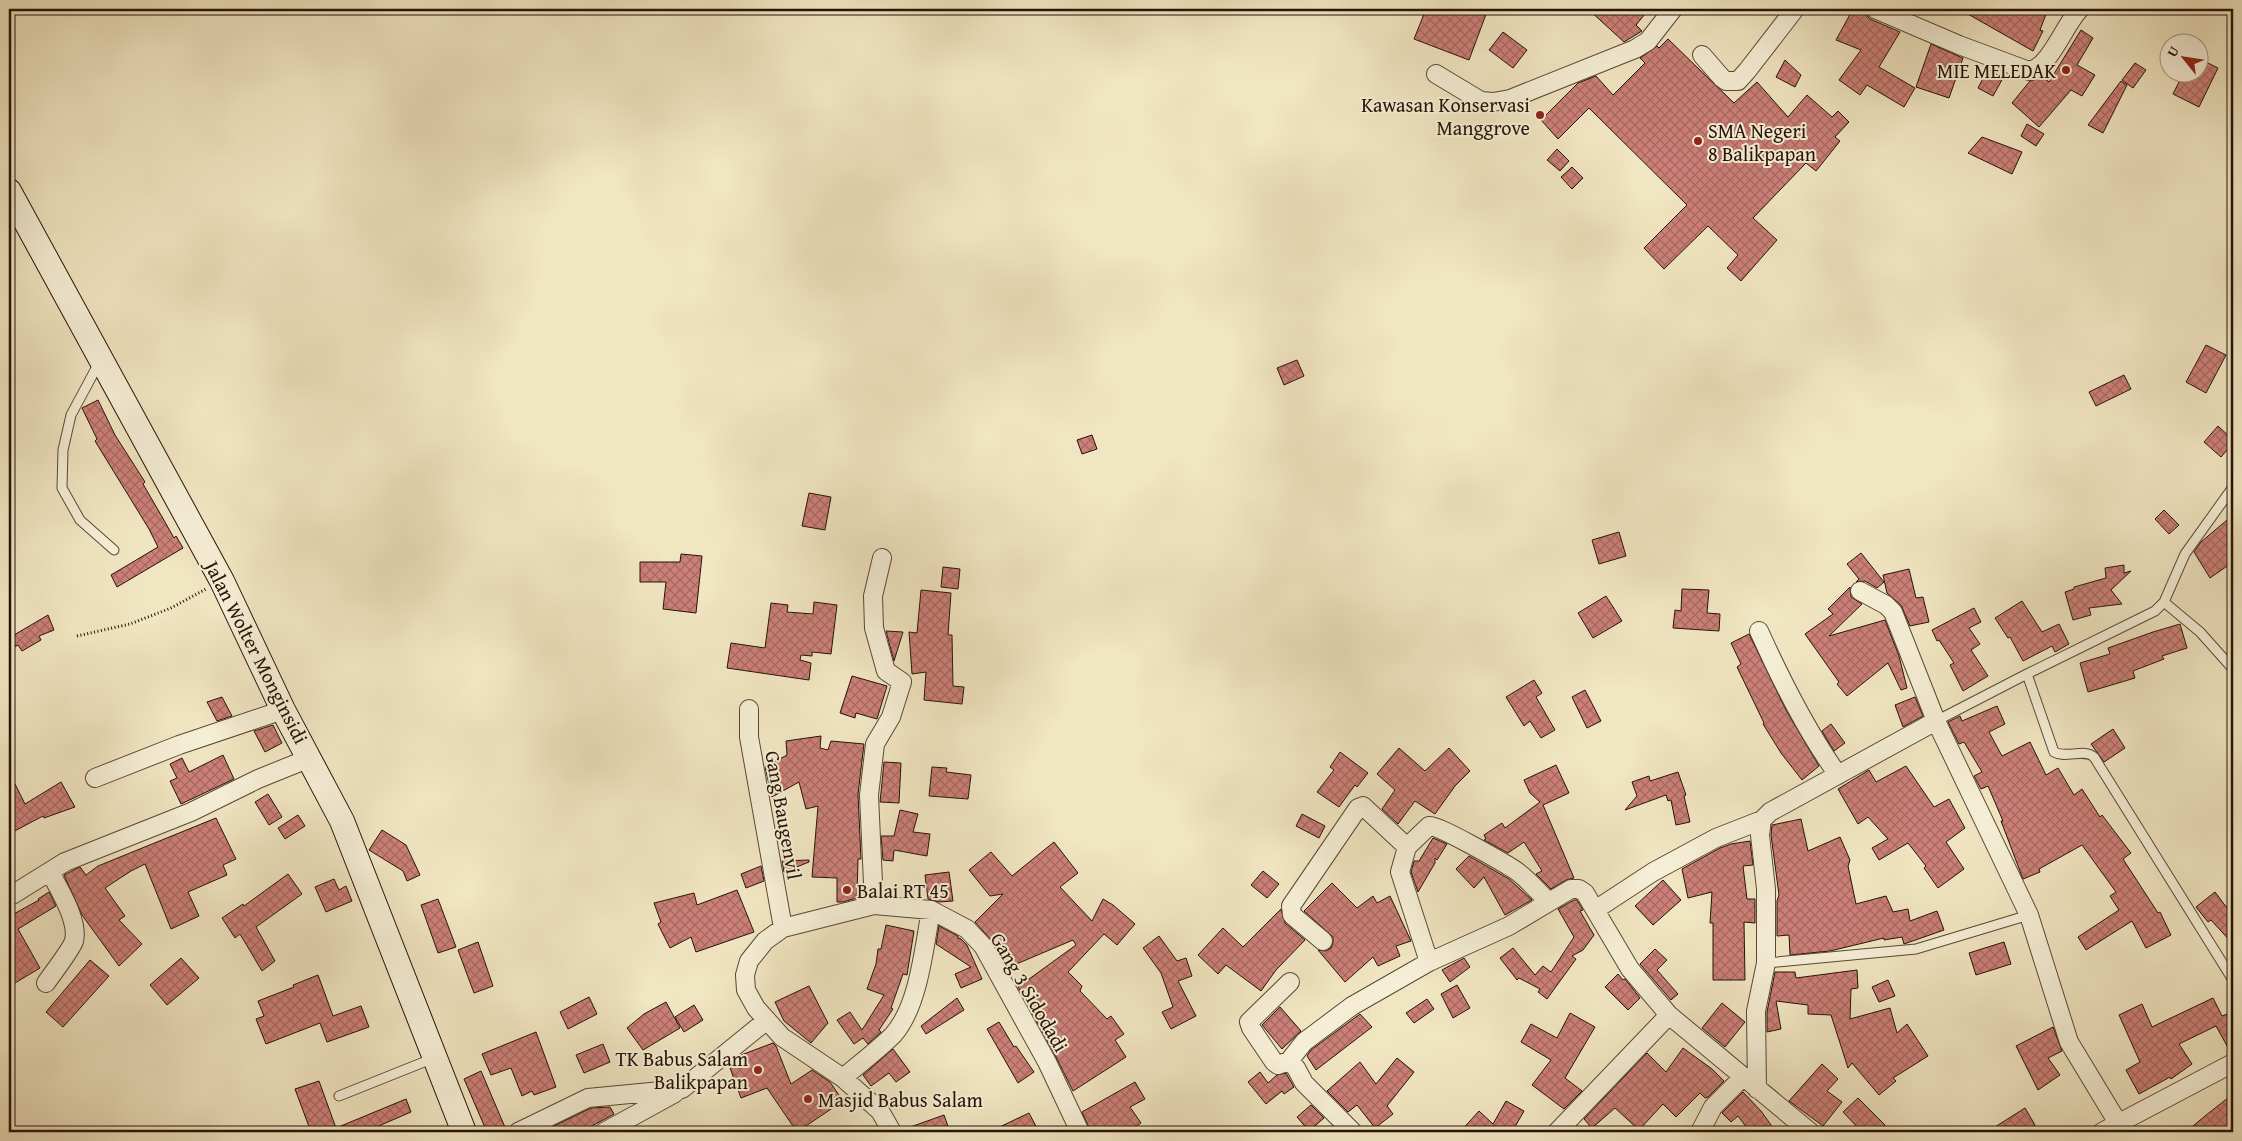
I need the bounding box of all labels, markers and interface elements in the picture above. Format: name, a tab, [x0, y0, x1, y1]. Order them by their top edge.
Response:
north arrow	[2160, 32, 2210, 82]
text: U	[2162, 42, 2184, 61]
place label: MIE MELEDAK	[1937, 56, 2056, 85]
marker: MIE MELEDAK	[2060, 64, 2072, 76]
place label: Kawasan Konservasi Manggrove	[1361, 90, 1530, 142]
marker: Kawasan Konservasi Manggrove	[1534, 109, 1546, 121]
place label: SMA Negeri 8 Balikpapan	[1708, 116, 1816, 168]
marker: SMA Negeri 8 Balikpapan	[1692, 135, 1704, 147]
street label: Jalan Wolter Monginsidi	[197, 553, 316, 749]
street label: Gang Baugenvil	[758, 748, 810, 882]
place label: Balai RT 45	[857, 876, 949, 905]
marker: Balai RT 45	[841, 884, 853, 896]
street label: Gang 3 Sidodadi	[984, 927, 1076, 1057]
place label: TK Babus Salam Balikpapan	[616, 1044, 749, 1096]
marker: TK Babus Salam Balikpapan	[752, 1064, 764, 1076]
place label: Masjid Babus Salam	[818, 1085, 983, 1114]
marker: Masjid Babus Salam	[802, 1093, 814, 1105]

